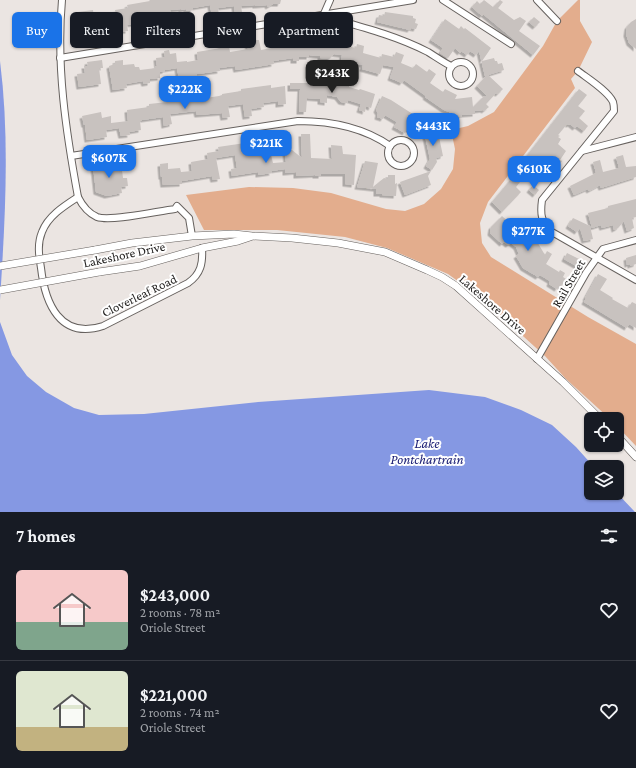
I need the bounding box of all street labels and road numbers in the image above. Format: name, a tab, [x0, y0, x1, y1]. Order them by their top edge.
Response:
street label: Lakeshore Drive	[82, 238, 167, 271]
street label: Rail Street	[549, 256, 588, 310]
street label: Cloverleaf Road	[99, 271, 179, 320]
street label: Lakeshore Drive	[456, 271, 529, 338]

